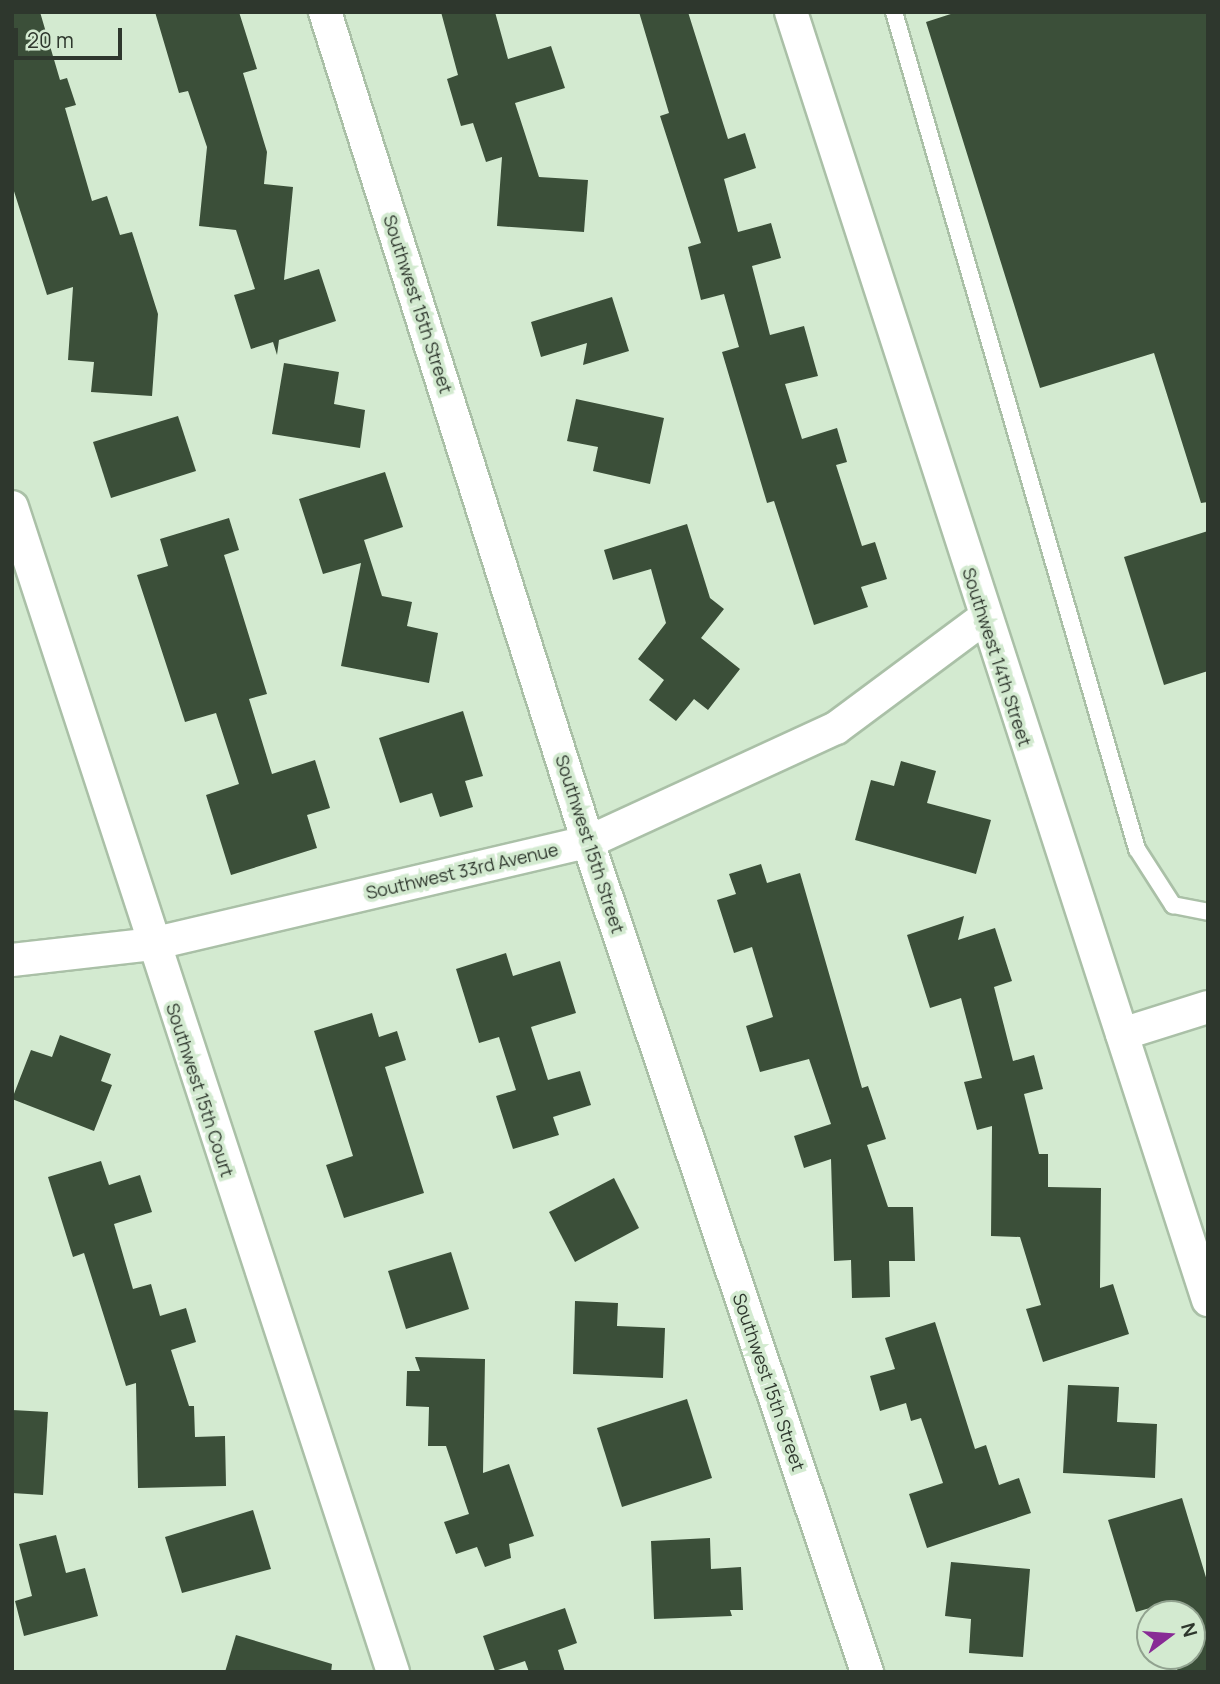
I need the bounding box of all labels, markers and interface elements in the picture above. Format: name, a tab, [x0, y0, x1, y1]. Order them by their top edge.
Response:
scale bar	[18, 14, 126, 58]
text: 20 m	[27, 26, 74, 54]
street label: Southwest 15th Street	[379, 212, 457, 396]
street label: Southwest 14th Street	[958, 565, 1036, 749]
street label: Southwest 15th Street	[551, 752, 629, 936]
street label: Southwest 33rd Avenue	[364, 838, 560, 904]
street label: Southwest 15th Court	[162, 1000, 238, 1180]
street label: Southwest 15th Street	[728, 1290, 810, 1474]
north arrow	[1136, 1600, 1206, 1670]
text: N	[1175, 1620, 1204, 1640]

